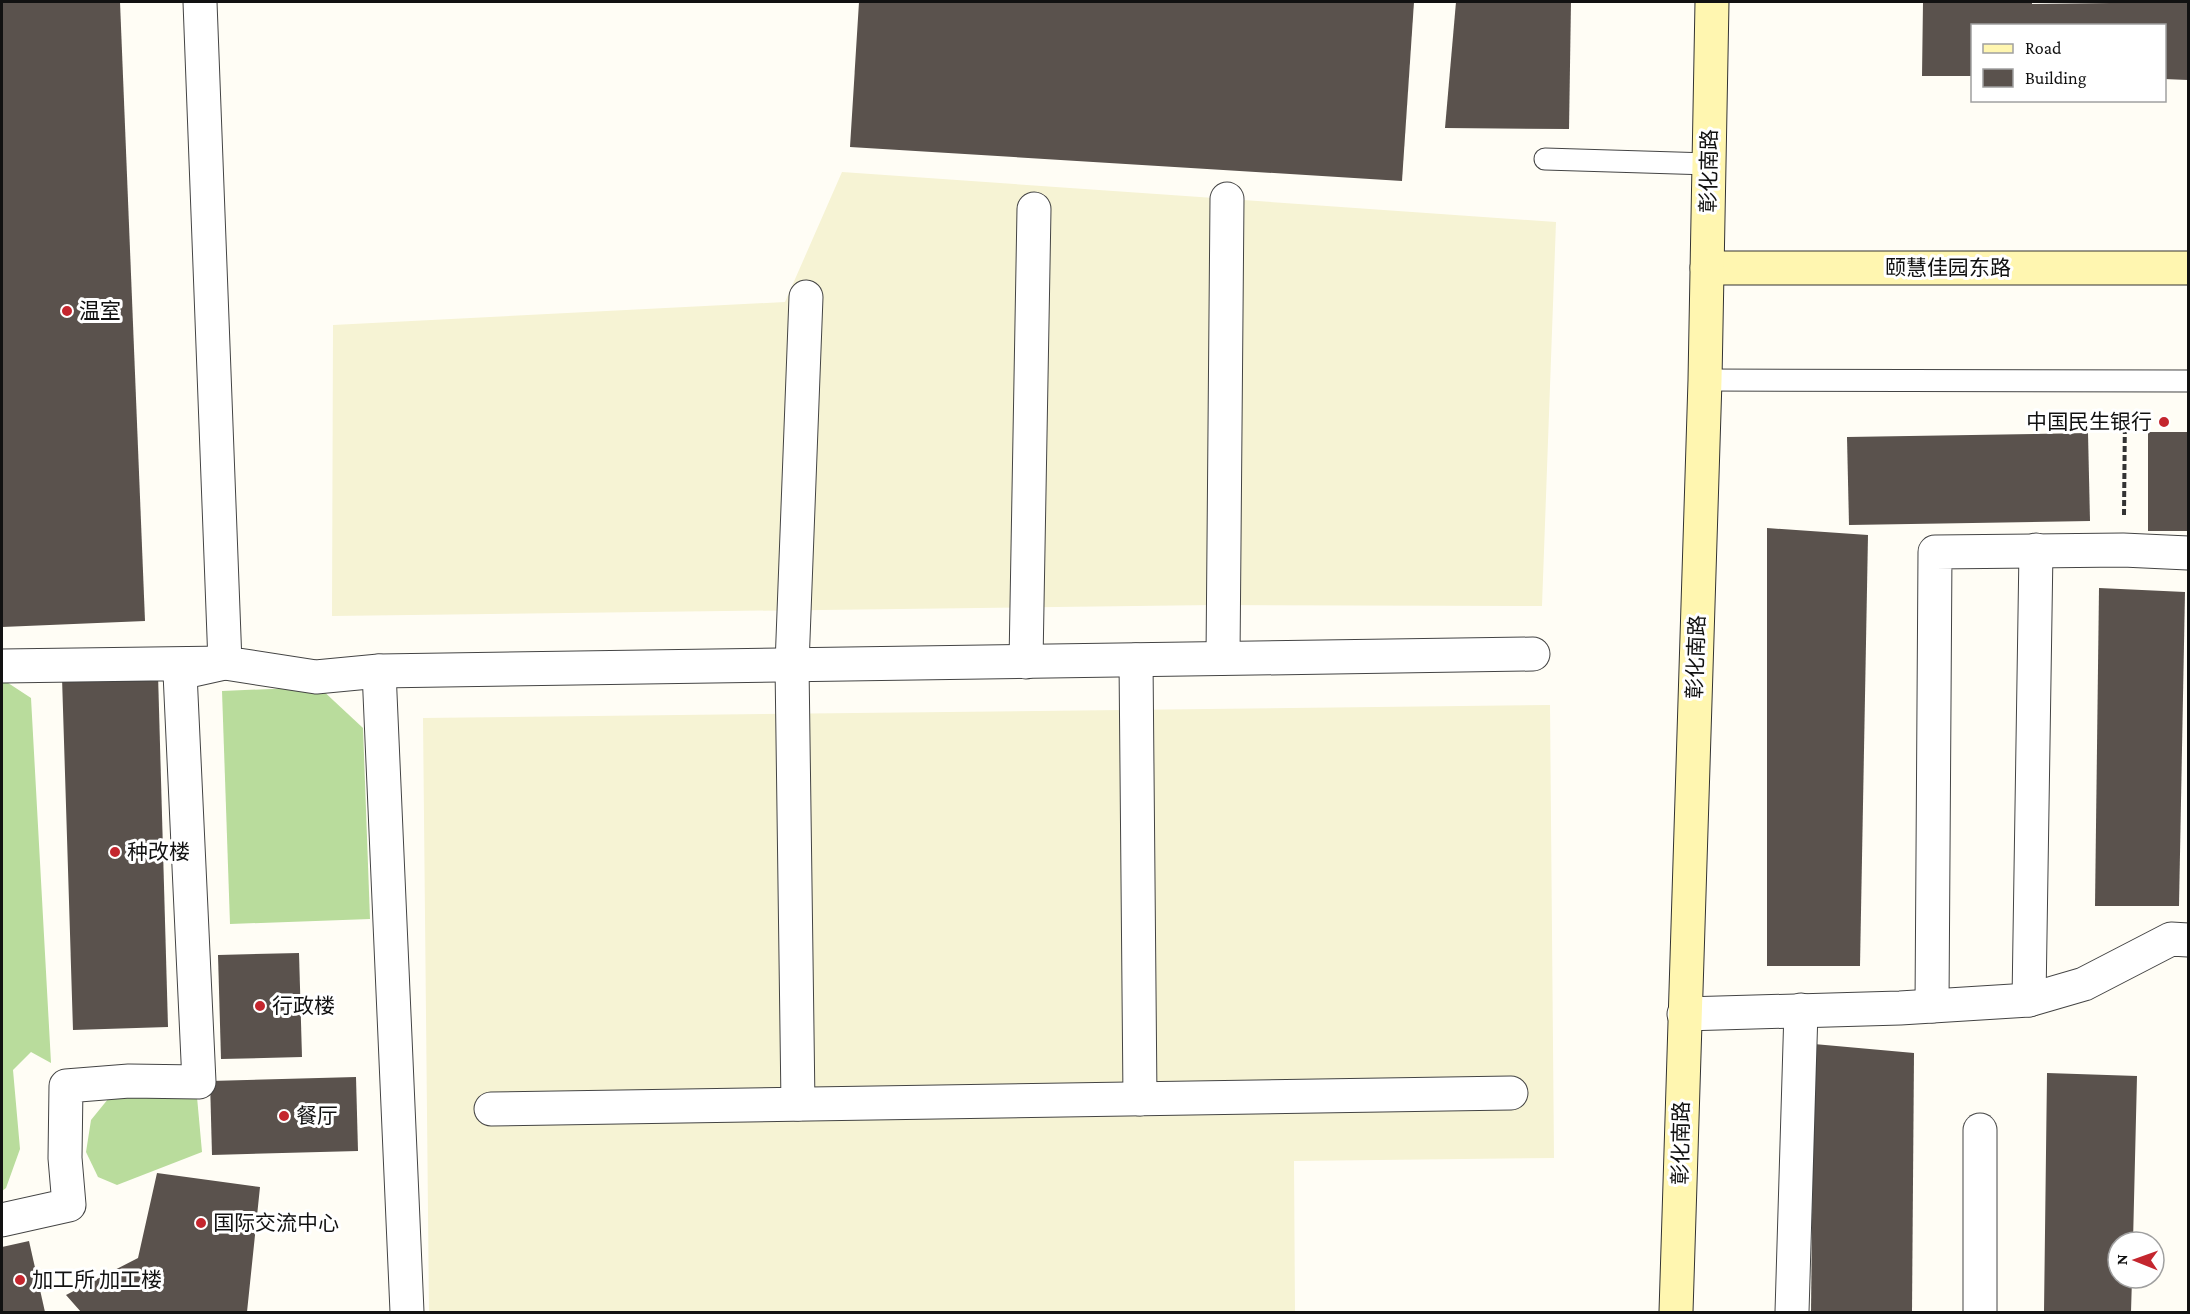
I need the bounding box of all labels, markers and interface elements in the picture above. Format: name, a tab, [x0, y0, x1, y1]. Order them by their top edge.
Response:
legend	[1971, 24, 2166, 102]
text: Road	[2025, 38, 2062, 58]
text: Building	[2025, 68, 2087, 88]
street label: 彰化南路	[1696, 129, 1722, 213]
street label: 颐慧佳园东路	[1885, 256, 2011, 280]
place label: 温室	[79, 299, 121, 323]
marker: 温室	[60, 304, 74, 318]
place label: 中国民生银行	[2026, 410, 2152, 434]
marker: 中国民生银行	[2157, 415, 2171, 429]
street label: 彰化南路	[1683, 615, 1709, 699]
place label: 种改楼	[127, 840, 190, 864]
marker: 种改楼	[108, 845, 122, 859]
place label: 行政楼	[272, 994, 335, 1018]
marker: 行政楼	[253, 999, 267, 1013]
street label: 彰化南路	[1668, 1101, 1694, 1185]
place label: 餐厅	[296, 1104, 338, 1128]
marker: 餐厅	[277, 1109, 291, 1123]
place label: 国际交流中心	[213, 1211, 339, 1235]
marker: 国际交流中心	[194, 1216, 208, 1230]
north arrow	[2106, 1230, 2166, 1290]
text: N	[2113, 1254, 2130, 1265]
place label: 加工所 加工楼	[32, 1268, 162, 1292]
marker: 加工所 加工楼	[13, 1273, 27, 1287]

